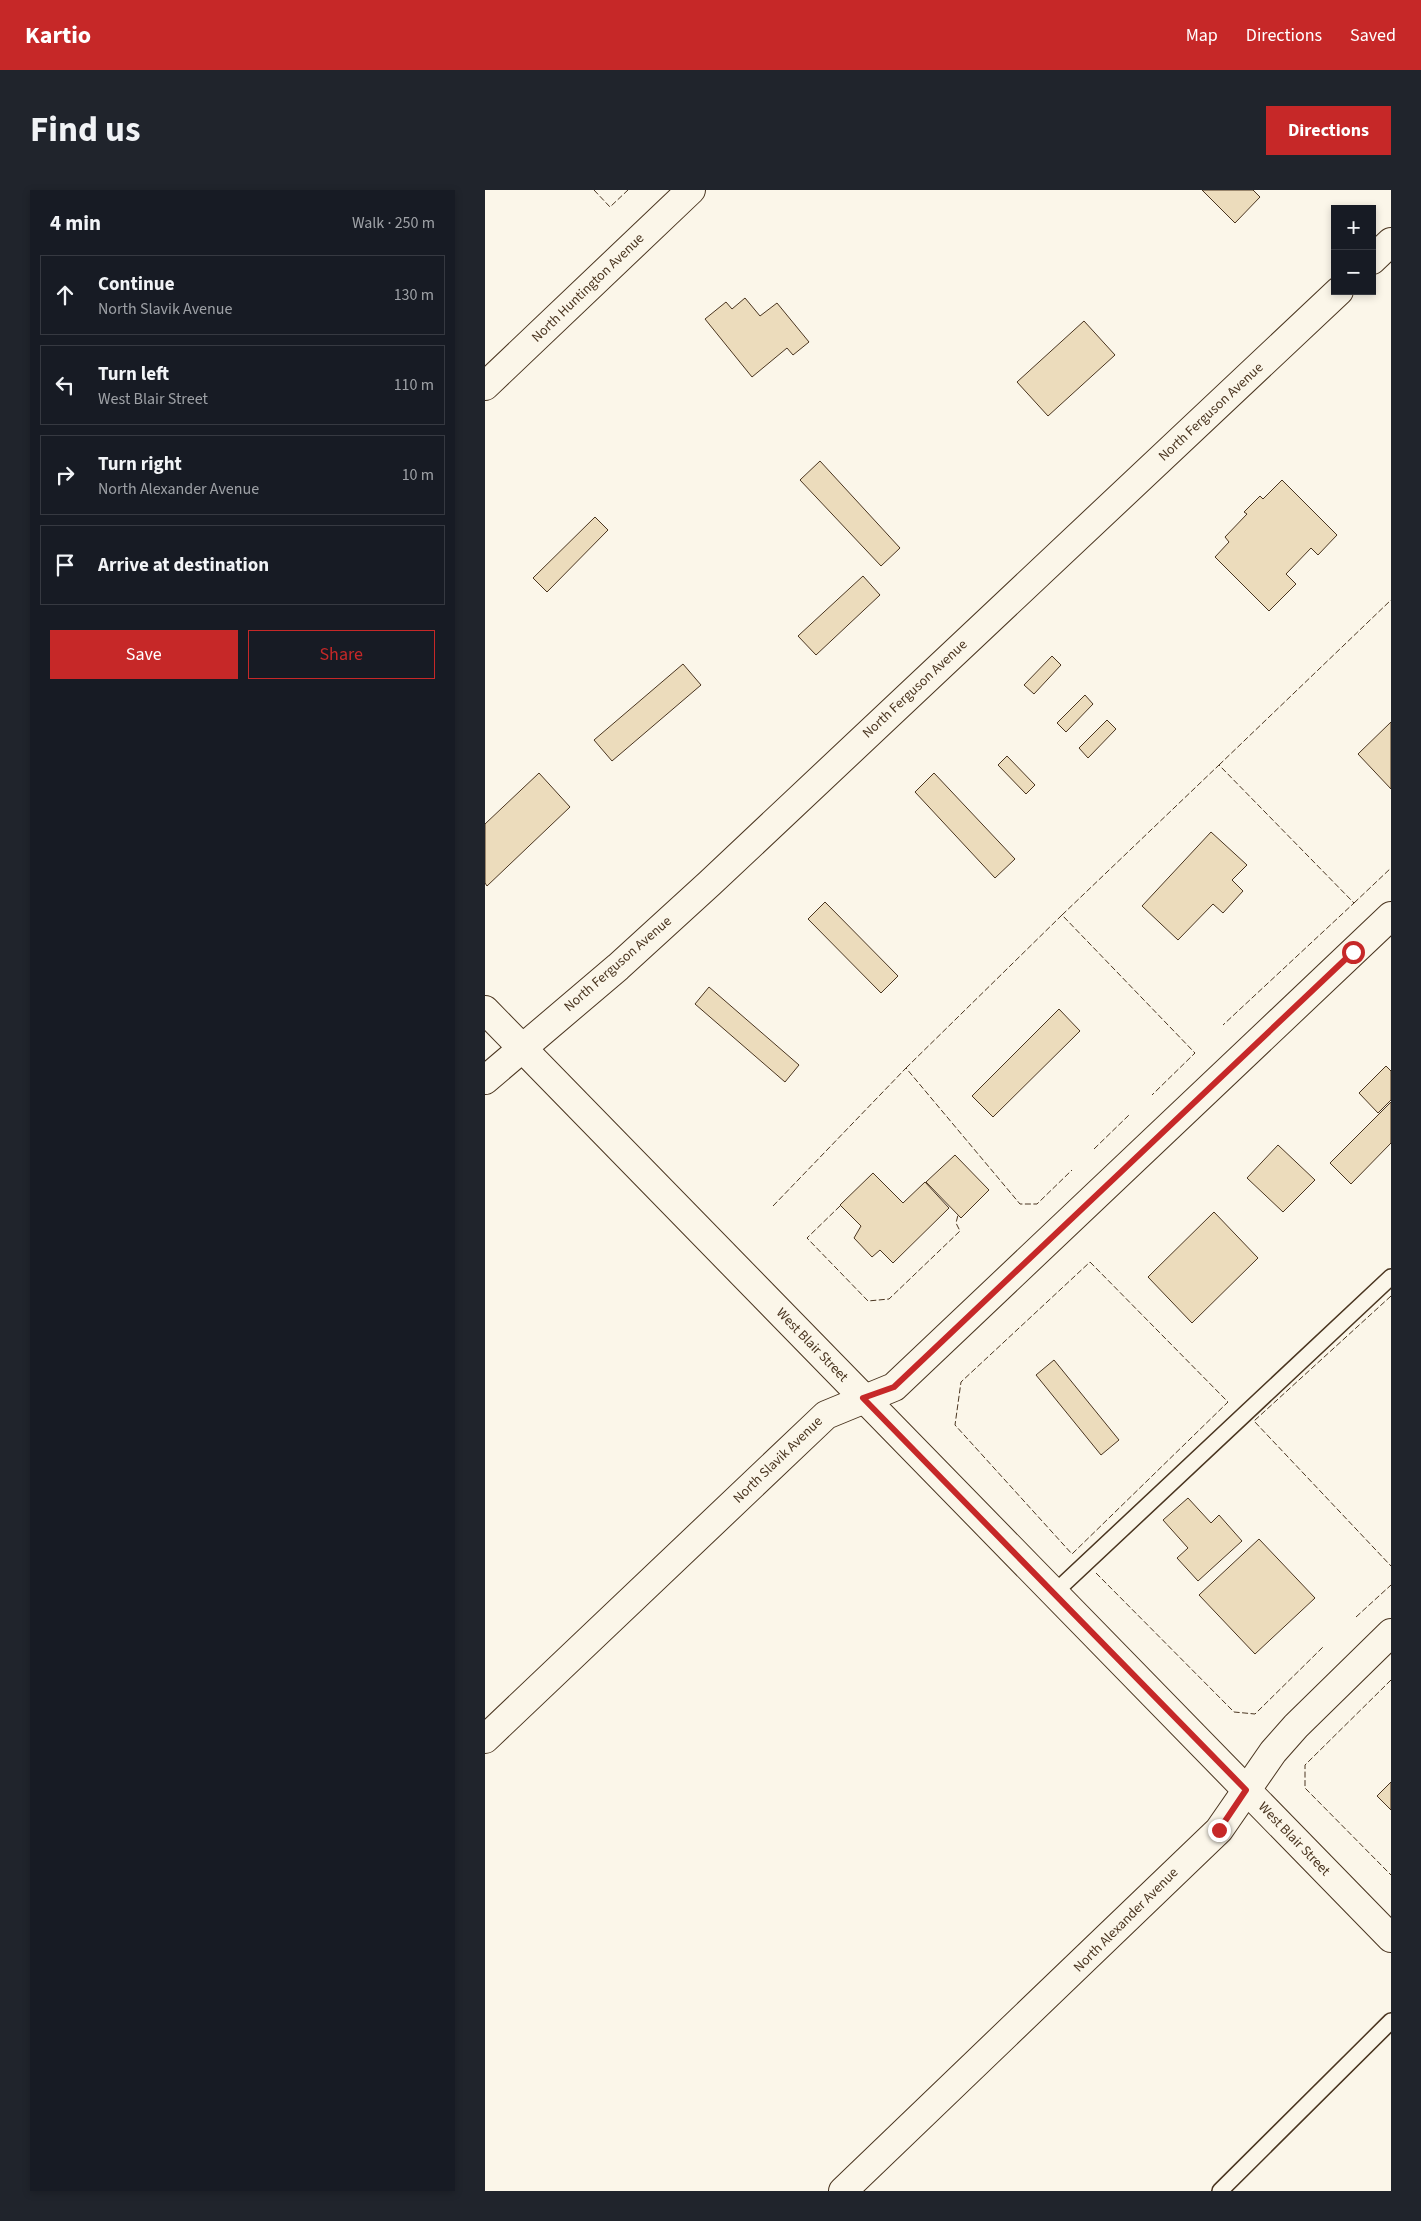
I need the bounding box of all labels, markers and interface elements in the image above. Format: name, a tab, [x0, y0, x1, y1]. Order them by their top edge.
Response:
text: Kartio	[25, 18, 91, 53]
text: Map	[1186, 23, 1218, 48]
text: Directions	[1246, 23, 1322, 48]
text: Saved	[1350, 23, 1396, 48]
text: Find us	[30, 105, 140, 155]
button: Directions	[1266, 106, 1391, 155]
map controls	[1331, 205, 1376, 295]
button: +	[1331, 205, 1376, 250]
text: 4 min	[50, 208, 101, 238]
text: Walk · 250 m	[352, 212, 435, 234]
street label: North Huntington Avenue	[527, 229, 649, 347]
button: −	[1331, 250, 1376, 295]
text: Continue	[98, 271, 175, 298]
icon: ahead	[51, 281, 79, 309]
text: 130 m	[394, 284, 434, 306]
text: North Slavik Avenue	[98, 298, 232, 320]
street label: North Ferguson Avenue	[1154, 358, 1268, 466]
text: Turn left	[98, 361, 169, 388]
icon: left	[51, 371, 79, 399]
text: 110 m	[394, 374, 434, 396]
text: West Blair Street	[98, 388, 208, 410]
text: Turn right	[98, 451, 182, 478]
icon: right	[51, 461, 79, 489]
text: 10 m	[402, 464, 434, 486]
text: North Alexander Avenue	[98, 478, 259, 500]
icon: arrive	[51, 551, 79, 579]
text: Arrive at destination	[98, 552, 269, 579]
button: Save	[50, 630, 238, 679]
button: Share	[248, 630, 435, 679]
street label: North Ferguson Avenue	[858, 635, 972, 743]
street label: North Ferguson Avenue	[560, 912, 676, 1016]
route start	[1342, 941, 1365, 964]
street label: West Blair Street	[771, 1303, 853, 1387]
street label: North Slavik Avenue	[729, 1412, 827, 1508]
street label: West Blair Street	[1253, 1797, 1335, 1881]
route end	[1208, 1819, 1231, 1842]
street label: North Alexander Avenue	[1069, 1863, 1183, 1977]

